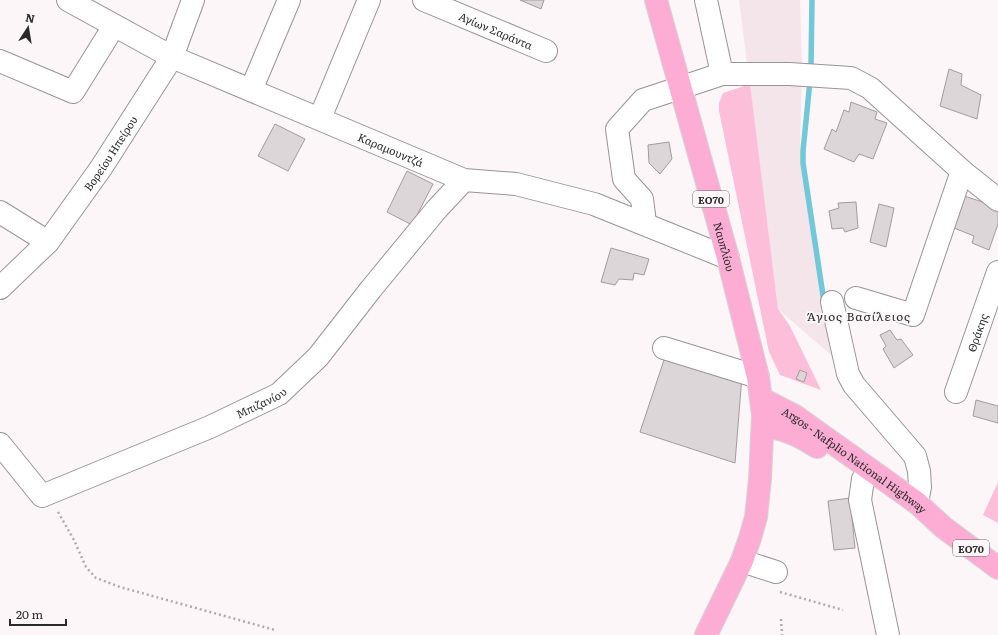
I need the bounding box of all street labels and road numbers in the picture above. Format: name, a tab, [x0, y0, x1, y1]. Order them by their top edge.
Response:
street label: Αγίων Σαράντα	[457, 8, 536, 53]
street label: Βορείου Ηπείρου	[79, 112, 141, 194]
street label: Καραμουντζά	[355, 128, 426, 170]
road number: ΕΟ70	[693, 191, 729, 207]
street label: Ναυπλίου	[710, 220, 739, 273]
street label: Θράκης	[963, 311, 991, 354]
street label: Μπιζανίου	[233, 383, 290, 421]
street label: Argos - Nafplio National Highway	[779, 403, 931, 517]
road number: ΕΟ70	[953, 540, 989, 556]

